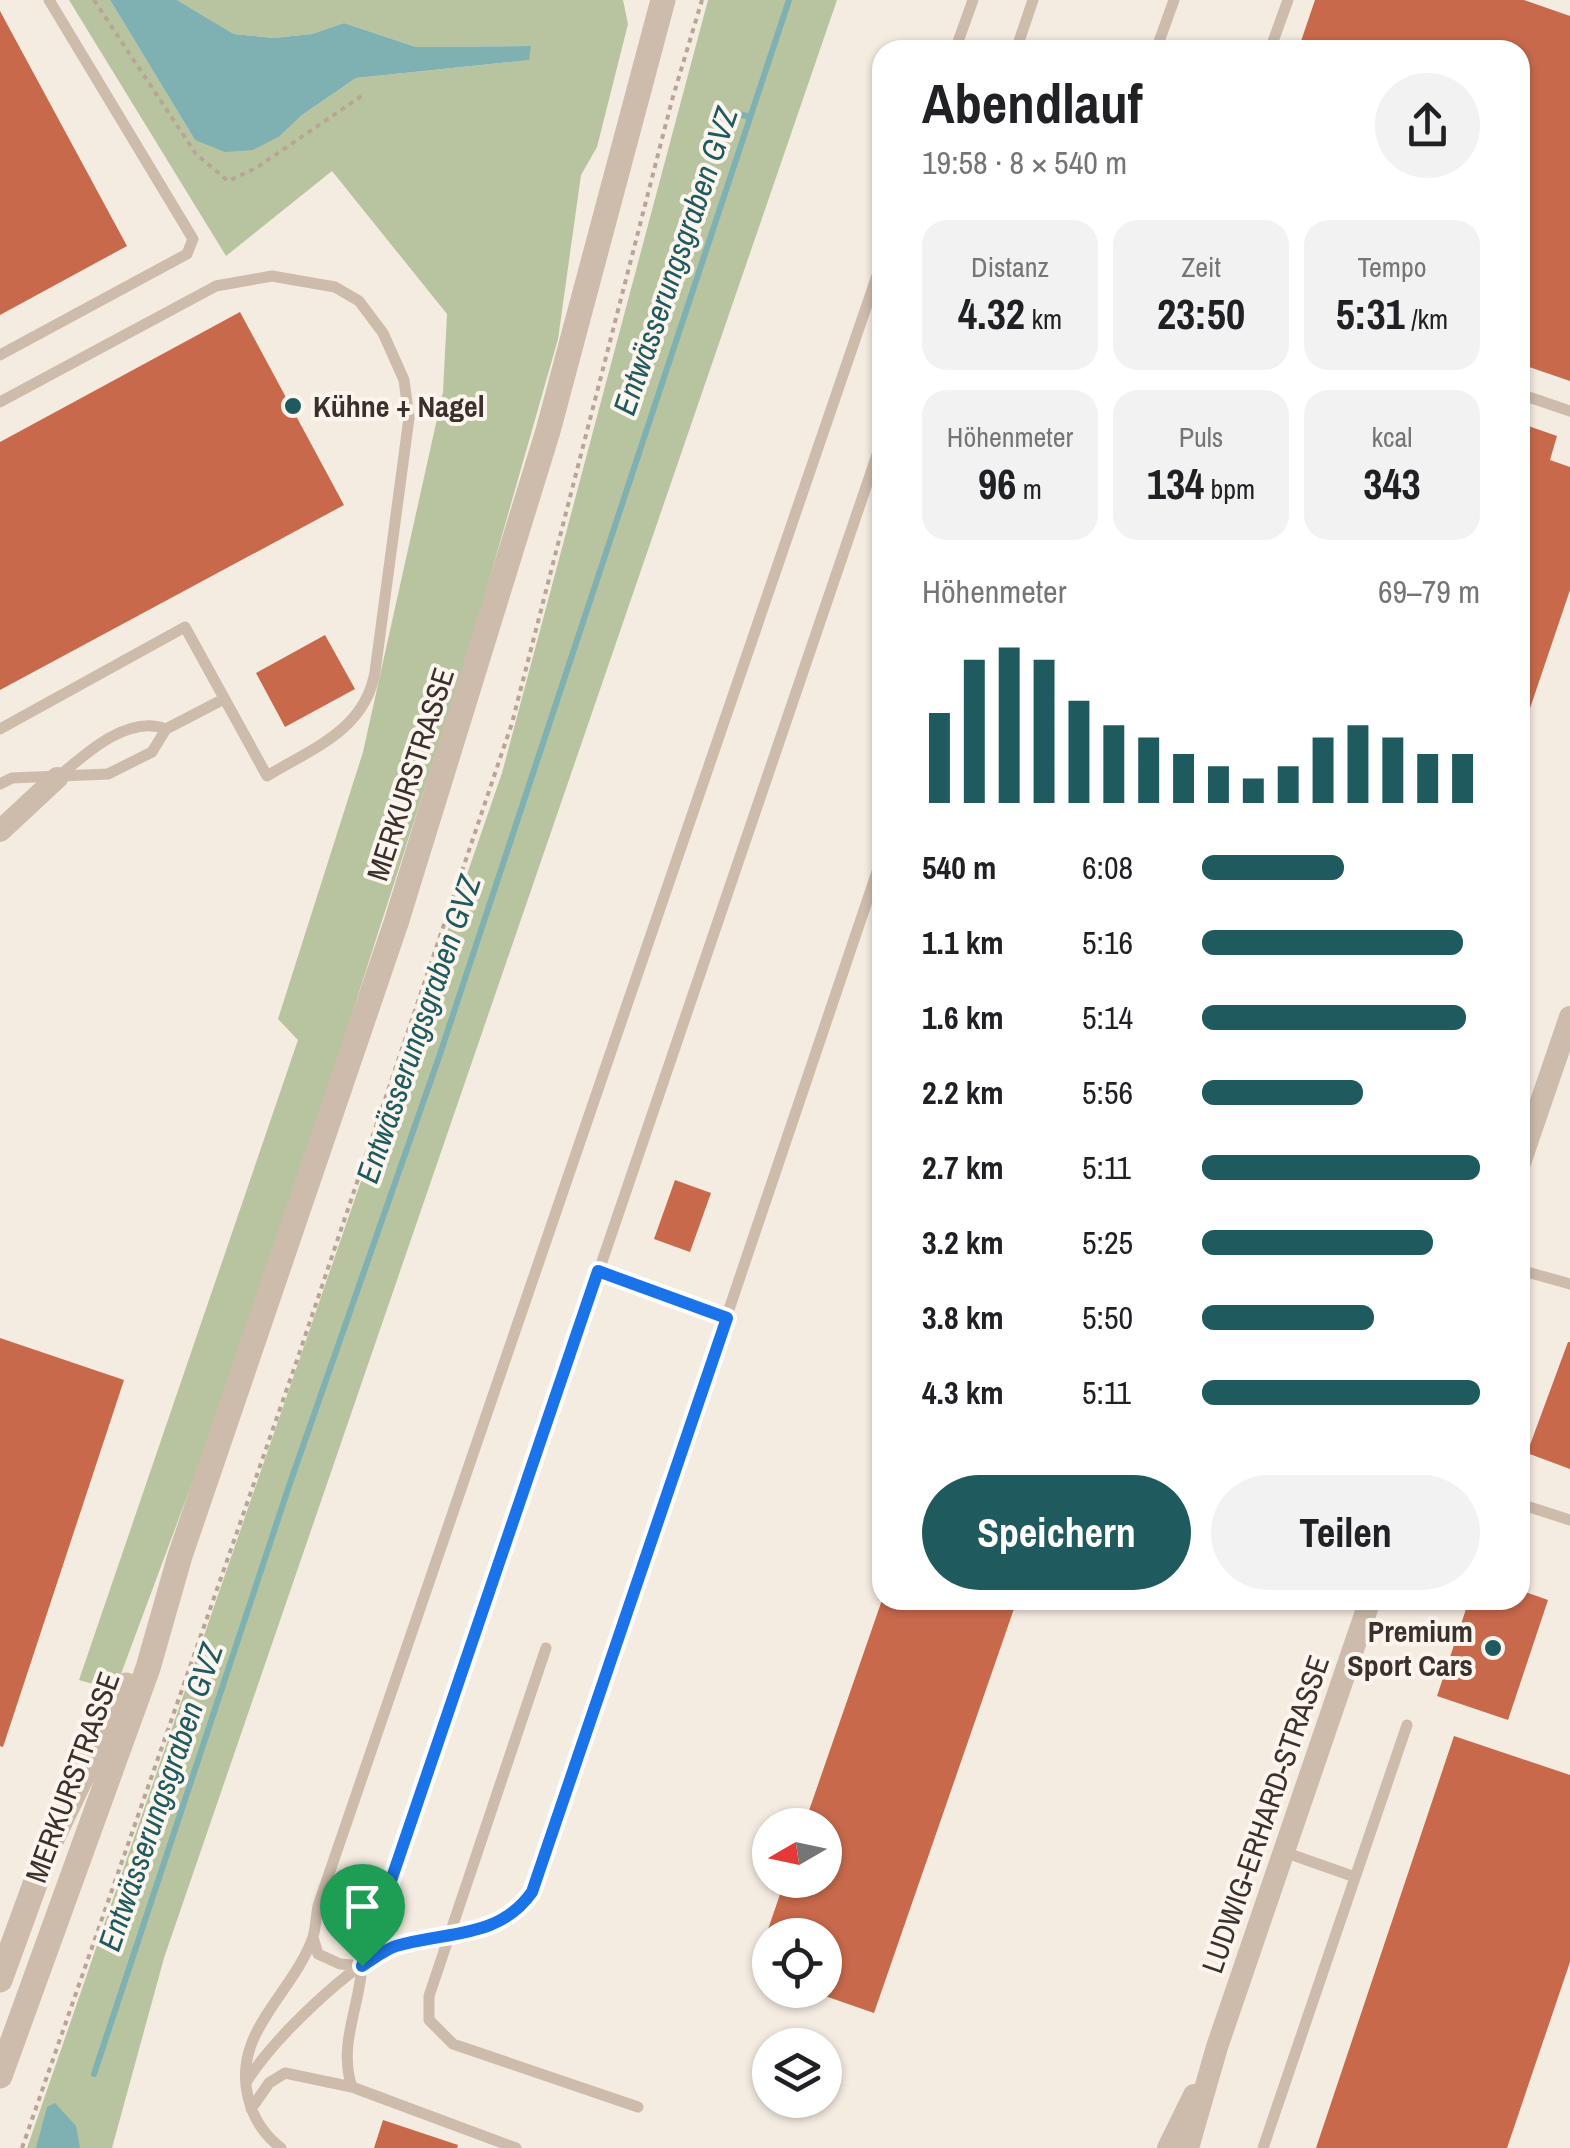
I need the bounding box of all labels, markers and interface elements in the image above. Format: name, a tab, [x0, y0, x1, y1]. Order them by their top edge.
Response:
text: Abendlauf	[922, 66, 1143, 140]
button: share	[1375, 73, 1480, 178]
water label: Entwässerungsgraben GVZ	[602, 101, 748, 420]
text: 19:58 · 8 × 540 m	[922, 141, 1127, 184]
text: Distanz	[971, 248, 1049, 286]
text: Zeit	[1181, 248, 1221, 286]
text: Tempo	[1358, 248, 1426, 286]
text: 4.32	[958, 286, 1025, 342]
text: 23:50	[1157, 286, 1245, 342]
text: 5:31	[1336, 286, 1405, 342]
text: km	[1025, 300, 1062, 338]
text: /km	[1405, 300, 1448, 338]
place label: Kühne + Nagel	[313, 386, 485, 426]
marker: Kühne + Nagel	[282, 395, 304, 417]
text: Höhenmeter	[947, 418, 1073, 456]
text: Puls	[1179, 418, 1223, 456]
text: kcal	[1372, 418, 1412, 456]
text: 96	[978, 456, 1016, 512]
text: 134	[1147, 456, 1204, 512]
text: 343	[1363, 456, 1421, 512]
text: m	[1016, 470, 1042, 508]
text: bpm	[1204, 470, 1255, 508]
text: Höhenmeter	[922, 570, 1066, 613]
text: 69–79 m	[1378, 570, 1480, 613]
street label: MERKURSTRASSE	[357, 663, 463, 885]
text: 540 m	[922, 846, 996, 889]
text: 6:08	[1082, 846, 1133, 889]
water label: Entwässerungsgraben GVZ	[345, 869, 491, 1188]
text: 1.1 km	[922, 921, 1004, 964]
text: 5:16	[1082, 921, 1133, 964]
text: 1.6 km	[922, 996, 1004, 1039]
text: 5:14	[1082, 996, 1133, 1039]
text: 2.2 km	[922, 1071, 1004, 1114]
text: 5:56	[1082, 1071, 1133, 1114]
text: 2.7 km	[922, 1146, 1004, 1189]
text: 5:11	[1082, 1146, 1131, 1189]
text: 3.2 km	[922, 1221, 1004, 1264]
text: 5:25	[1082, 1221, 1133, 1264]
text: 3.8 km	[922, 1296, 1004, 1339]
text: 5:50	[1082, 1296, 1133, 1339]
text: 4.3 km	[922, 1371, 1004, 1414]
text: 5:11	[1082, 1371, 1131, 1414]
button: Speichern	[922, 1475, 1191, 1590]
button: Teilen	[1211, 1475, 1480, 1590]
place label: Premium Sport Cars	[1347, 1611, 1473, 1685]
water label: Entwässerungsgraben GVZ	[87, 1637, 233, 1956]
marker: Premium Sport Cars	[1482, 1637, 1504, 1659]
street label: LUDWIG-ERHARD-STRASSE	[1192, 1650, 1338, 1978]
street label: MERKURSTRASSE	[15, 1666, 129, 1888]
north arrow	[752, 1808, 842, 1898]
map controls	[752, 1808, 842, 2118]
pin	[320, 1864, 405, 1967]
icon: arrive	[335, 1879, 390, 1934]
button: locate	[752, 1918, 842, 2008]
button: layers	[752, 2028, 842, 2118]

